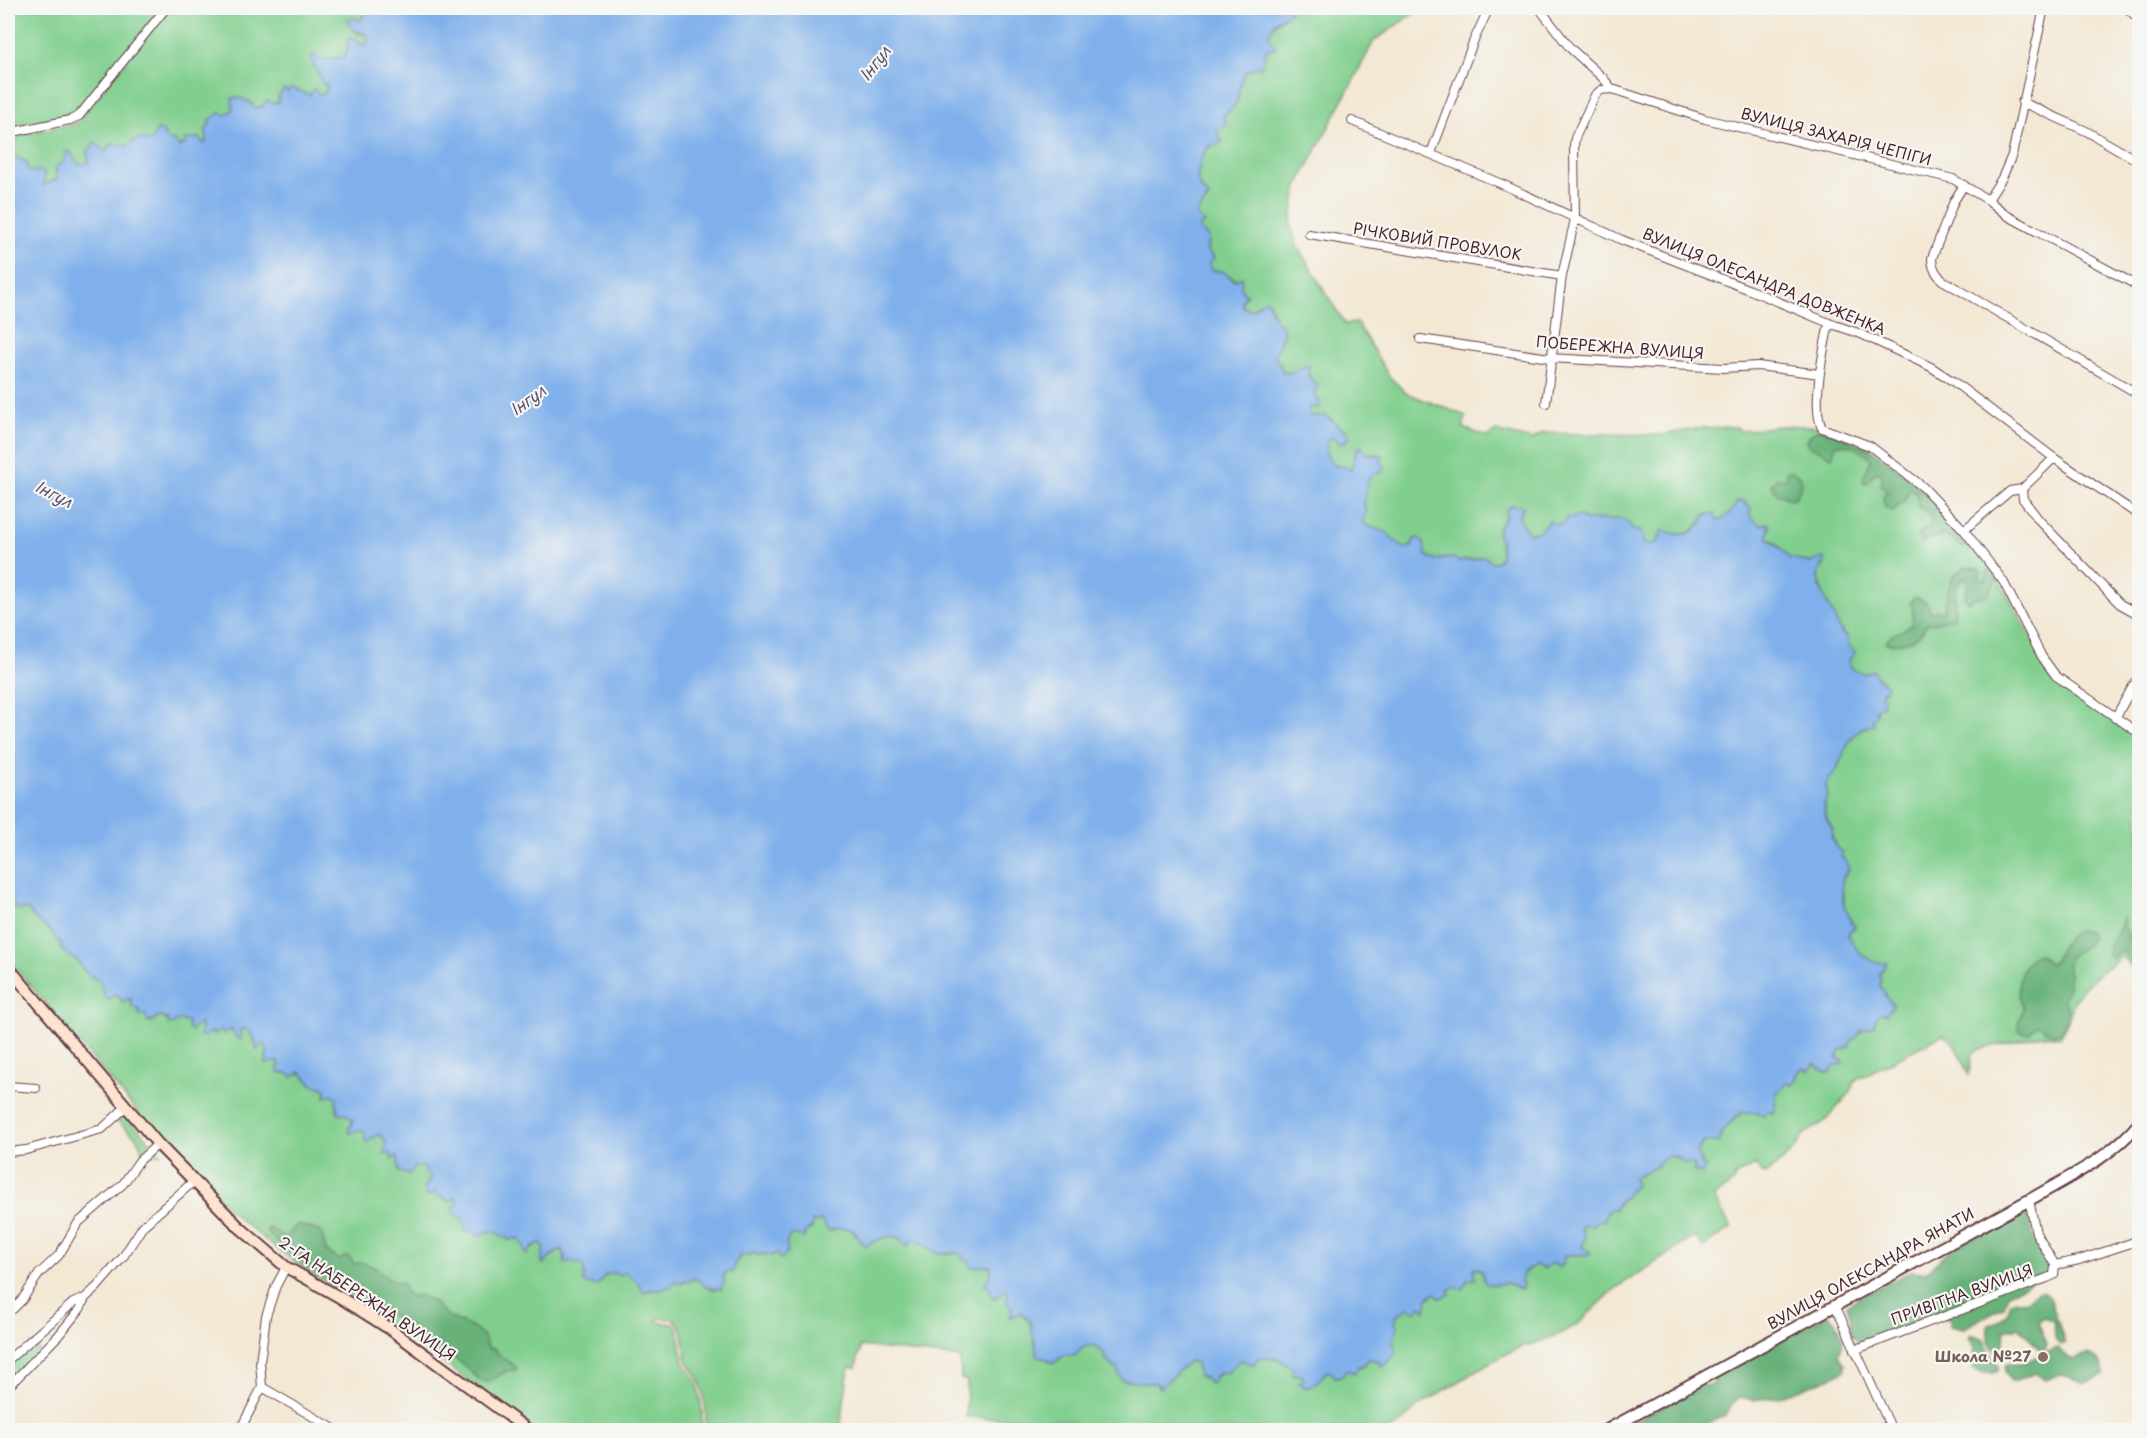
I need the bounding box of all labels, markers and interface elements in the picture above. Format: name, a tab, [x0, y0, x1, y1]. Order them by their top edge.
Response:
water label: Інгул	[853, 40, 896, 85]
street label: ВУЛИЦЯ ЗАХАРІЯ ЧЕПІГИ	[1739, 101, 1934, 170]
street label: РІЧКОВИЙ ПРОВУЛОК	[1351, 216, 1523, 265]
street label: ВУЛИЦЯ ОЛЕСАНДРА ДОВЖЕНКА	[1640, 221, 1890, 340]
street label: ПОБЕРЕЖНА ВУЛИЦЯ	[1535, 329, 1705, 364]
water label: Інгул	[505, 378, 550, 420]
water label: Інгул	[32, 474, 77, 513]
street label: ВУЛИЦЯ ОЛЕКСАНДРА ЯНАТИ	[1763, 1201, 1978, 1334]
street label: 2-ГА НАБЕРЕЖНА ВУЛИЦЯ	[275, 1230, 461, 1366]
street label: ПРИВІТНА ВУЛИЦЯ	[1887, 1257, 2036, 1330]
place label: Школа №27	[1935, 1344, 2031, 1367]
marker: Школа №27	[2036, 1350, 2050, 1364]

